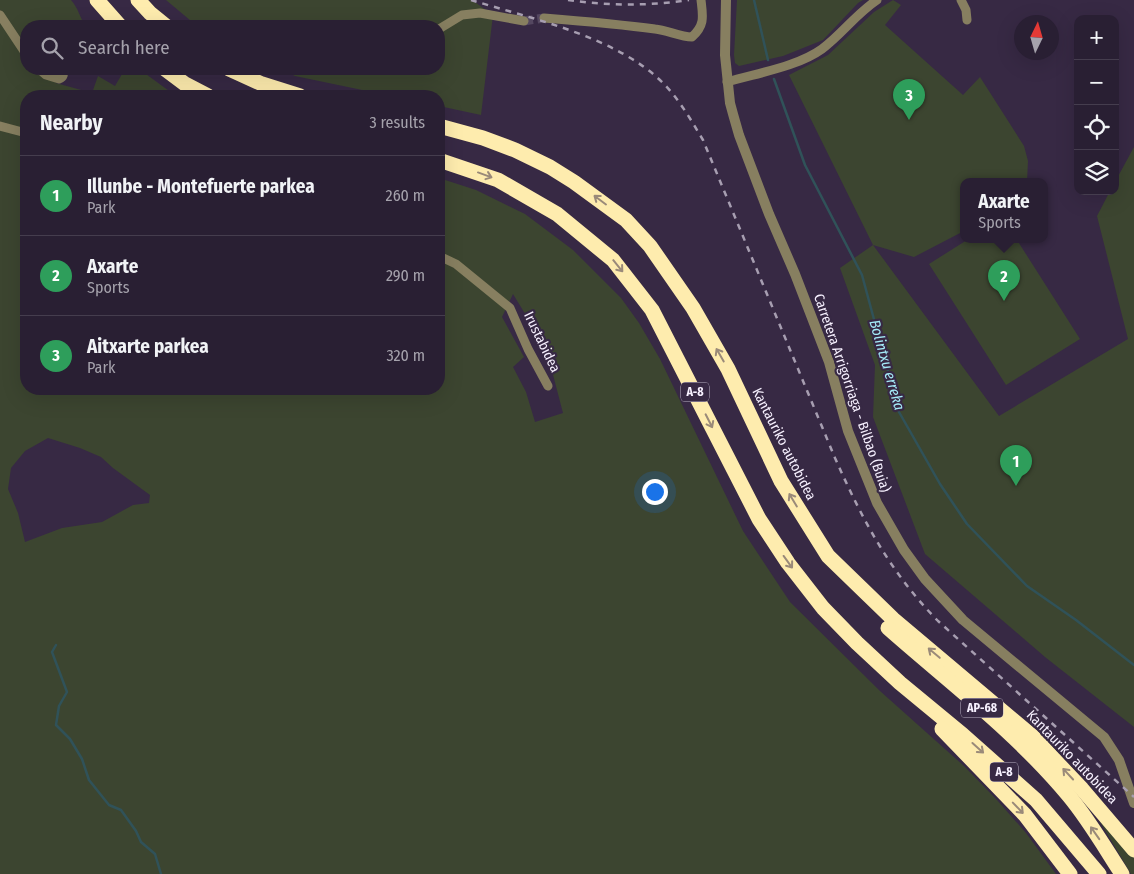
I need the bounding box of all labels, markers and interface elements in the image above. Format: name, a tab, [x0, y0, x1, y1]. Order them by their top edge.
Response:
north arrow	[1014, 15, 1059, 60]
map controls	[1074, 15, 1119, 195]
button: +	[1074, 15, 1119, 60]
search box	[20, 20, 445, 75]
icon: search	[38, 34, 66, 62]
text: Search here	[78, 36, 170, 59]
button: −	[1074, 60, 1119, 105]
pin: 3	[893, 79, 925, 120]
button: locate	[1074, 105, 1119, 150]
text: Nearby	[40, 110, 102, 136]
text: 3 results	[369, 113, 425, 132]
button: layers	[1074, 150, 1119, 195]
one-way arrow	[477, 171, 492, 180]
text: Illunbe - Montefuerte parkea	[87, 175, 315, 198]
popup	[960, 178, 1048, 243]
text: 1	[53, 186, 59, 205]
text: 260 m	[386, 186, 425, 205]
text: Axarte	[978, 190, 1030, 213]
one-way arrow	[593, 195, 607, 205]
text: Park	[87, 198, 115, 217]
text: Sports	[978, 213, 1021, 232]
text: Axarte	[87, 255, 138, 278]
one-way arrow	[612, 260, 623, 273]
pin: 2	[988, 260, 1020, 301]
text: 2	[52, 266, 60, 285]
text: 290 m	[386, 266, 425, 285]
text: Sports	[87, 278, 130, 297]
street label: Carretera Arrigorriaga - Bilbao (Buia)	[810, 292, 894, 494]
street label: Irustabidea	[520, 309, 564, 375]
water label: Bolintxu erreka	[865, 318, 909, 413]
text: Aitxarte parkea	[87, 335, 209, 358]
text: 3	[52, 346, 60, 365]
text: 320 m	[386, 346, 425, 365]
one-way arrow	[714, 348, 724, 362]
text: Park	[87, 358, 115, 377]
road number: A-8	[681, 382, 709, 402]
street label: Kantauriko autobidea	[748, 385, 820, 503]
one-way arrow	[704, 413, 714, 428]
pin: 1	[1000, 445, 1032, 486]
your location	[642, 479, 668, 505]
one-way arrow	[787, 493, 797, 507]
one-way arrow	[783, 555, 793, 569]
one-way arrow	[928, 648, 941, 659]
road number: AP-68	[961, 698, 1003, 718]
street label: Kantauriko autobidea	[1023, 707, 1121, 808]
one-way arrow	[971, 743, 984, 754]
road number: A-8	[990, 762, 1018, 782]
one-way arrow	[1062, 767, 1074, 780]
one-way arrow	[1012, 801, 1024, 814]
one-way arrow	[1090, 827, 1100, 841]

